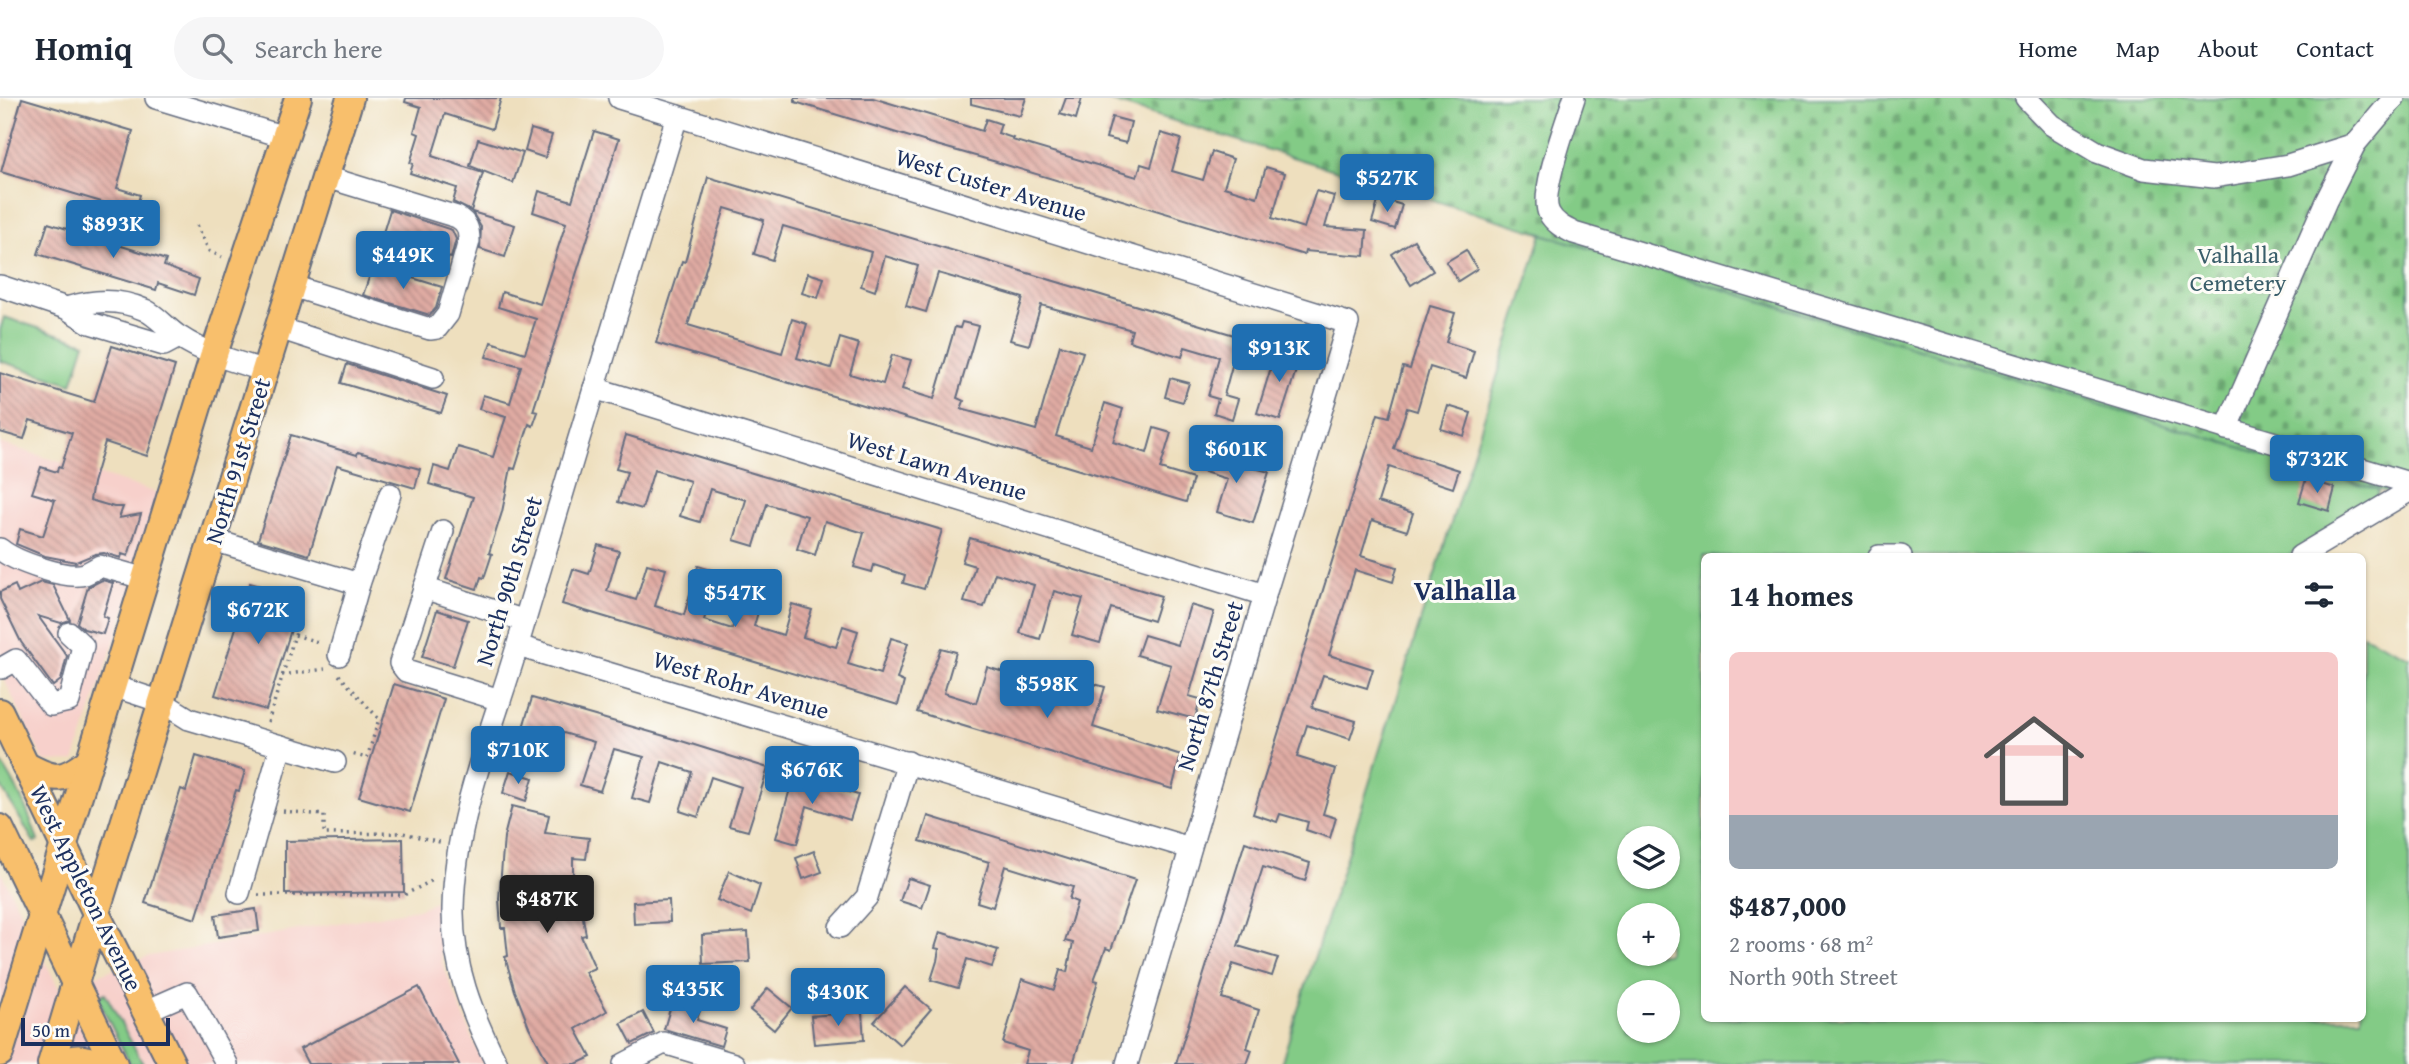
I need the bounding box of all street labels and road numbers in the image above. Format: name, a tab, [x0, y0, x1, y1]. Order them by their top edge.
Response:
street label: West Custer Avenue	[891, 139, 1091, 230]
street label: North 91st Street	[196, 373, 280, 548]
street label: West Lawn Avenue	[843, 422, 1031, 509]
street label: North 90th Street	[466, 491, 551, 670]
street label: North 87th Street	[1167, 596, 1252, 775]
street label: West Rohr Avenue	[649, 641, 834, 728]
street label: West Appleton Avenue	[21, 779, 152, 997]

